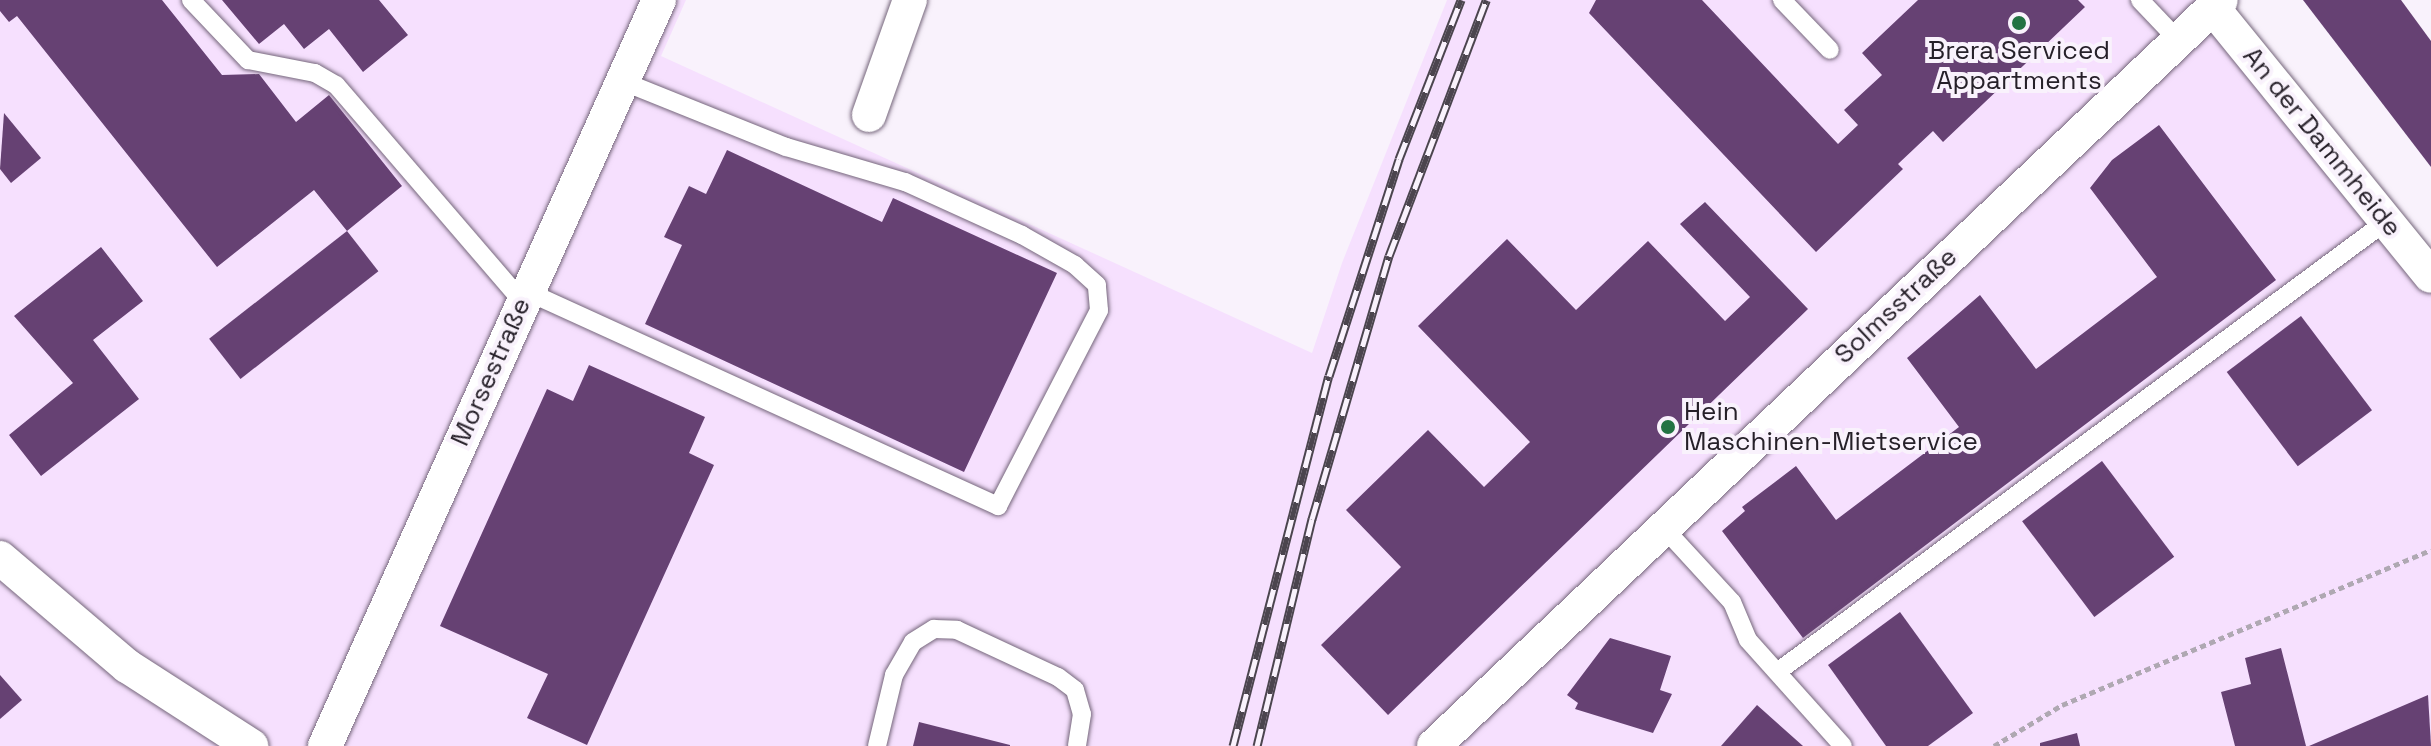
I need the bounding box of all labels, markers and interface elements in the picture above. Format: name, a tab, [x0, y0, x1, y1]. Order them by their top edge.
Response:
marker: Brera Serviced Appartments	[2010, 14, 2028, 32]
place label: Brera Serviced Appartments	[1928, 35, 2110, 96]
street label: An der Dammheide	[2236, 41, 2408, 243]
street label: Solmsstraße	[1828, 241, 1964, 371]
street label: Morsestraße	[444, 293, 538, 451]
place label: Hein Maschinen-Mietservice	[1684, 396, 1978, 458]
marker: Hein Maschinen-Mietservice	[1659, 418, 1677, 436]

